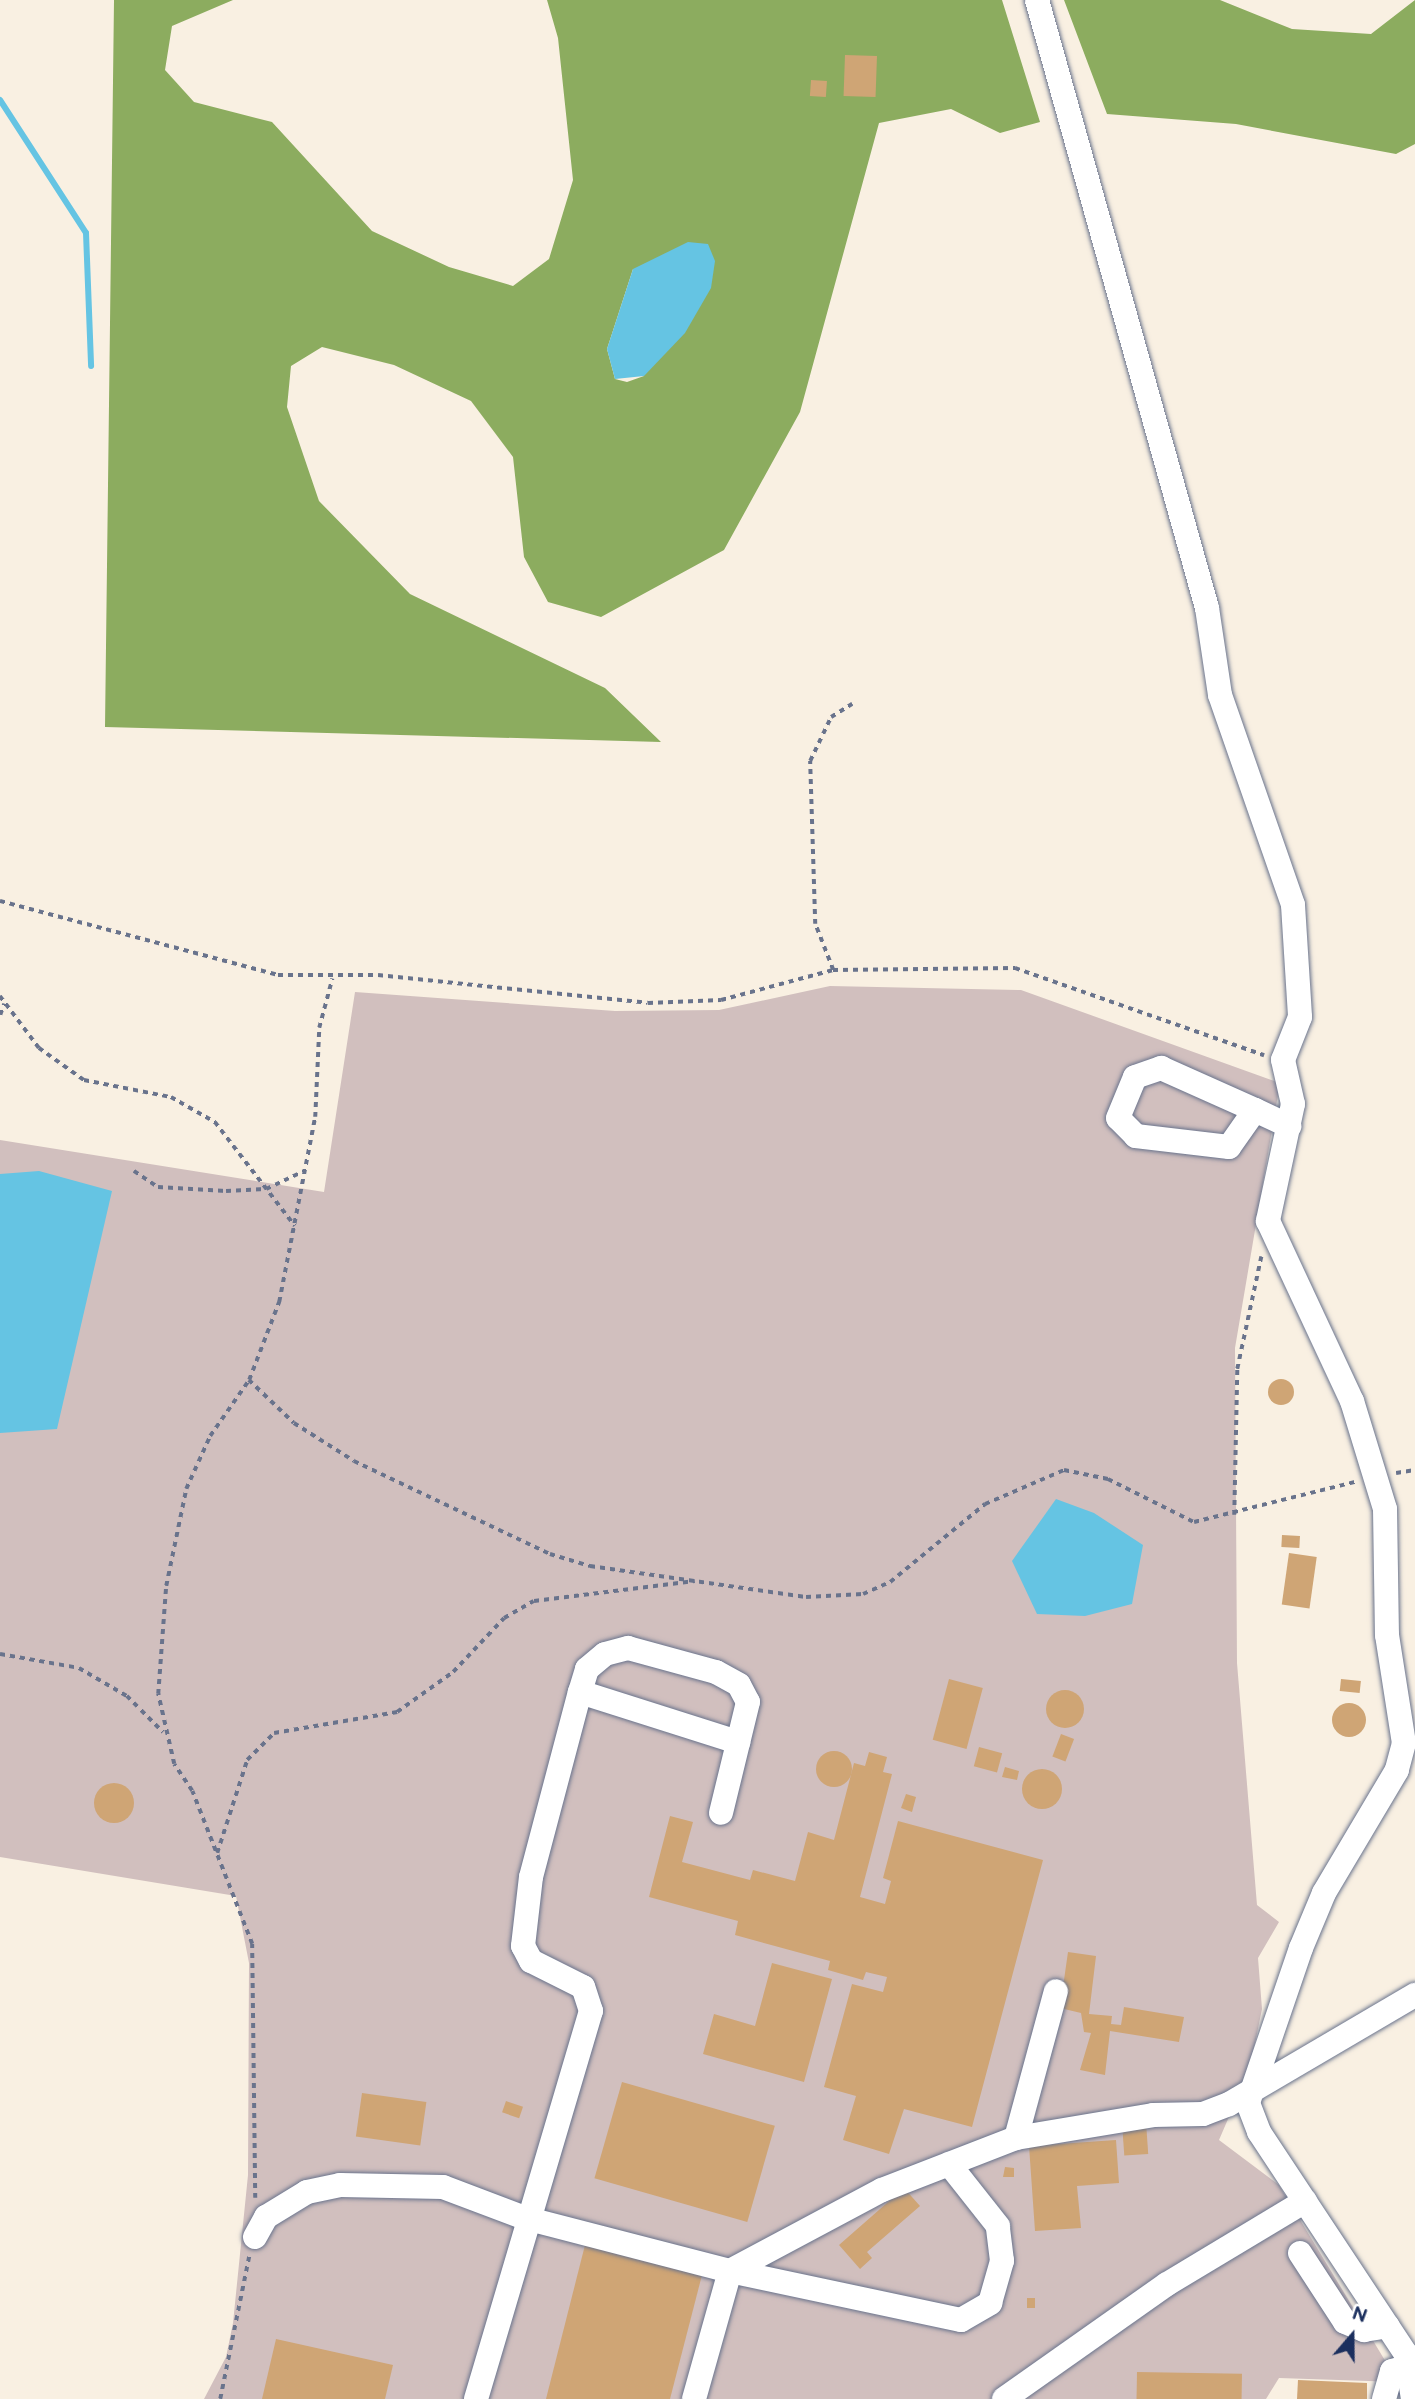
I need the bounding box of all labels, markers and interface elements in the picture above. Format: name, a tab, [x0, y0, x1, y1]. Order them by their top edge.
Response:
north arrow	[1317, 2301, 1387, 2371]
text: N	[1349, 2303, 1370, 2329]

